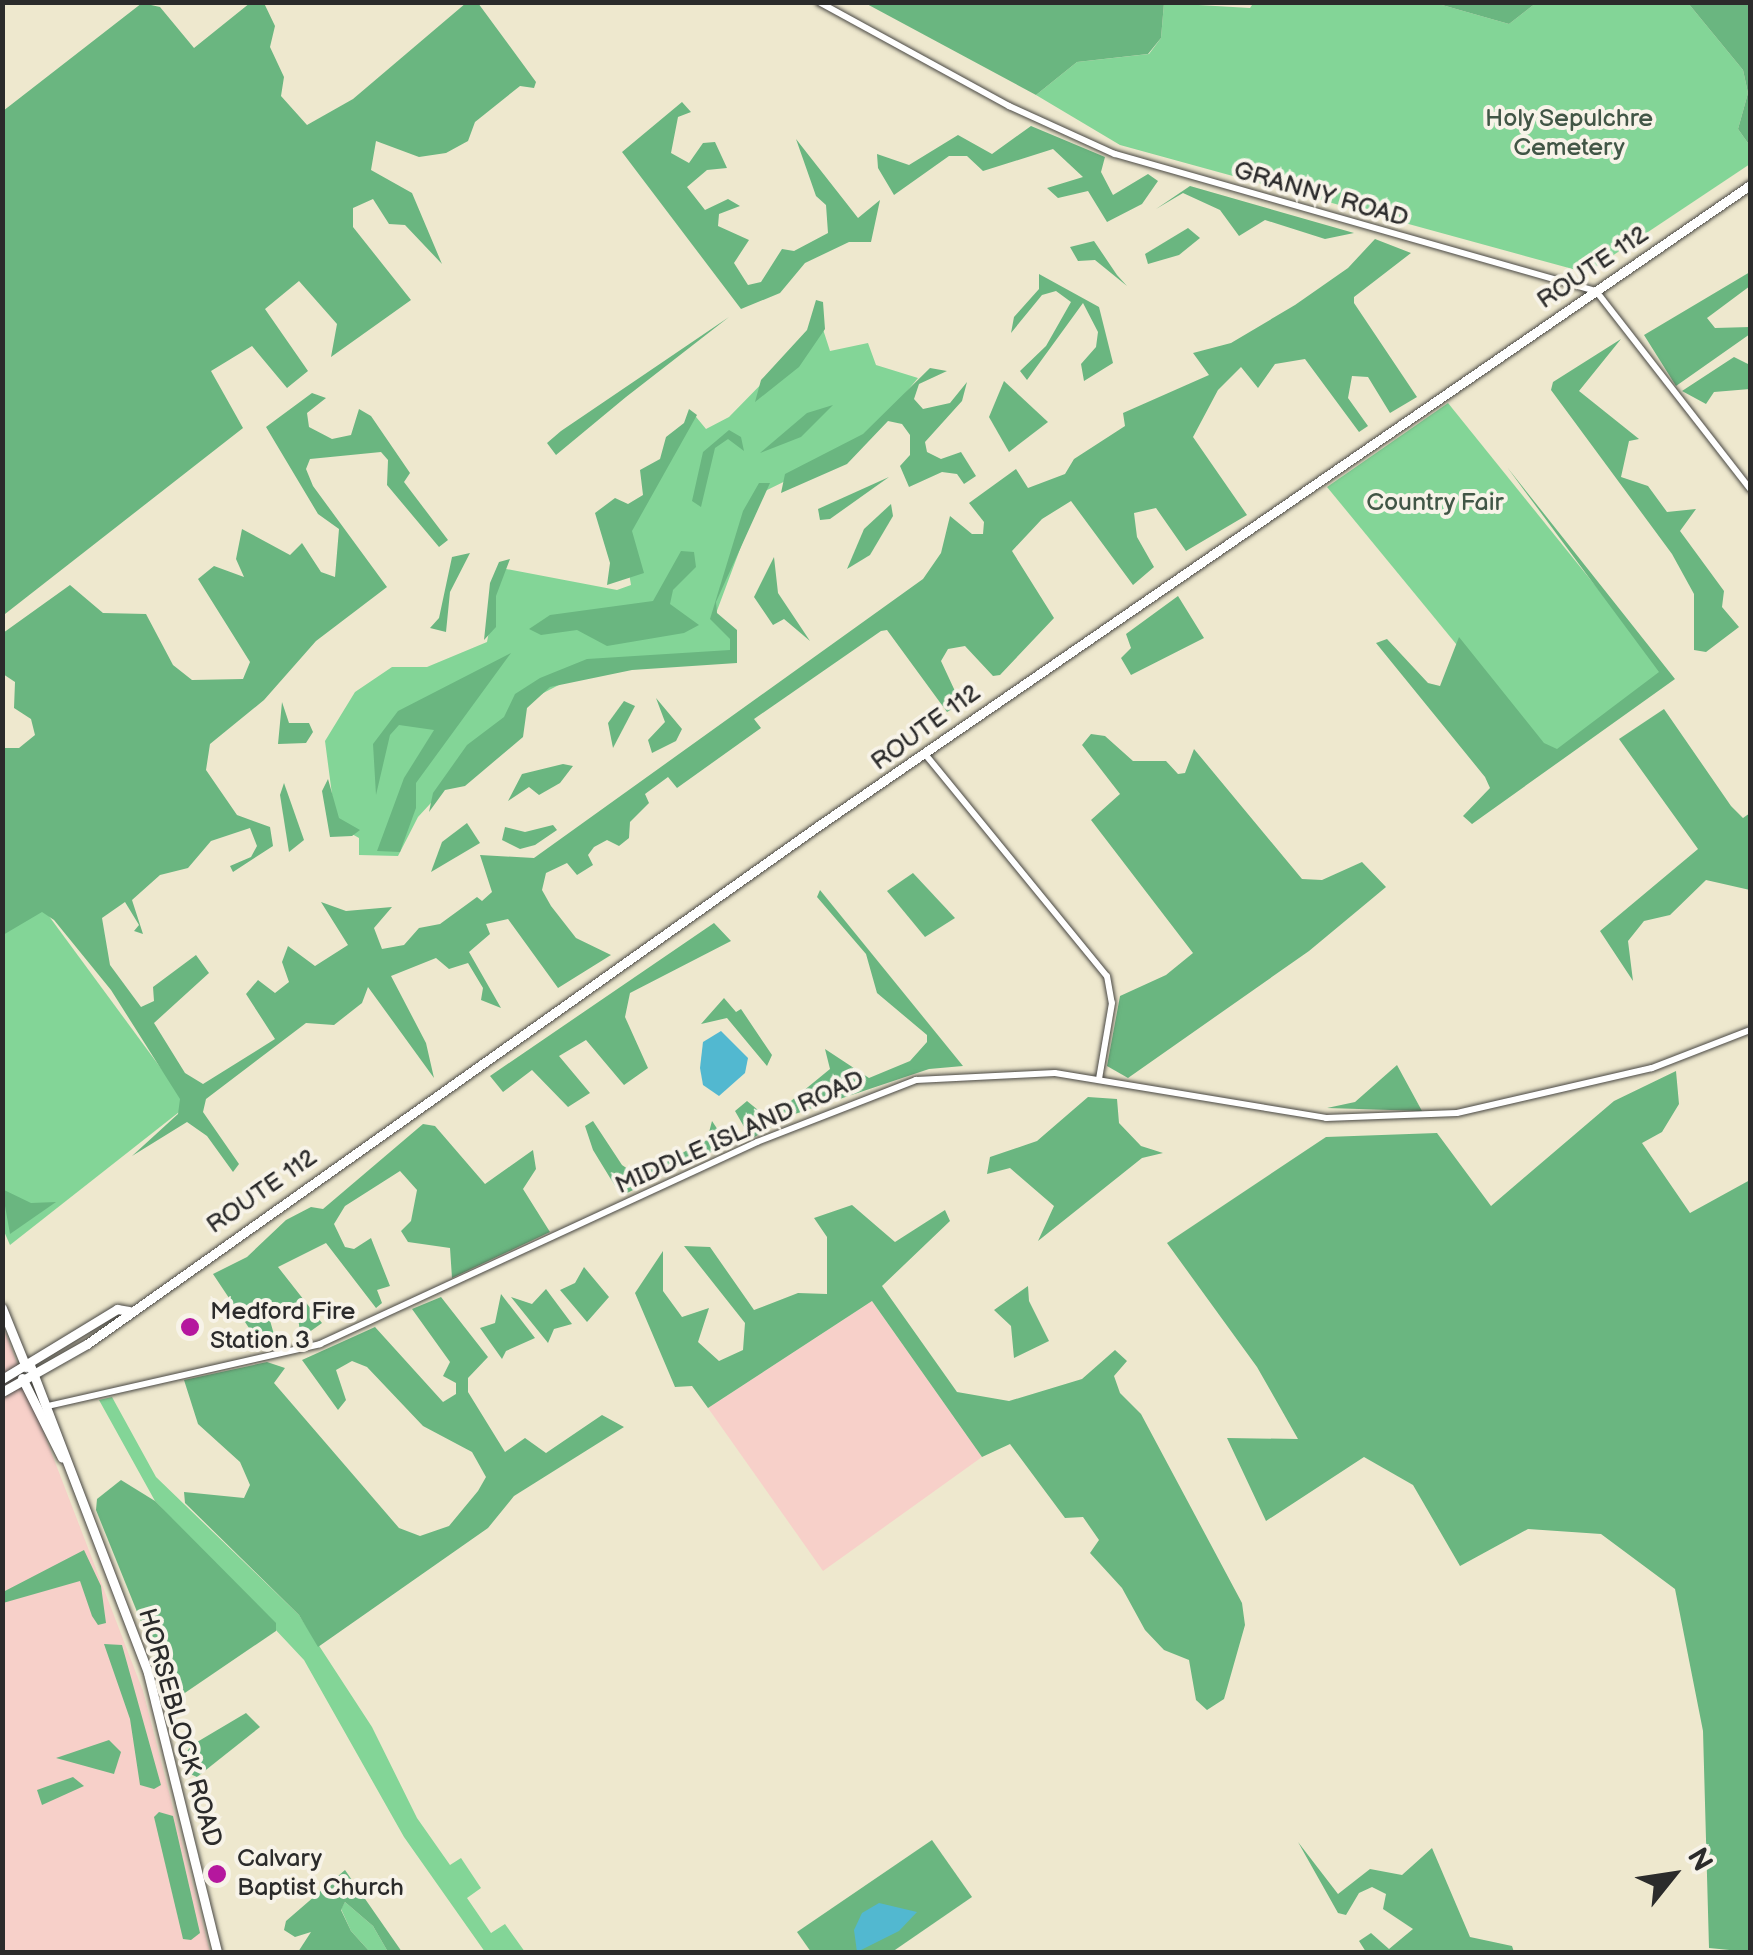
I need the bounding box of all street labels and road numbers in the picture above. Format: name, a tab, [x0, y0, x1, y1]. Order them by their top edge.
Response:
street label: GRANNY ROAD	[1230, 156, 1412, 234]
street label: ROUTE 112	[1532, 220, 1654, 316]
street label: ROUTE 112	[866, 678, 986, 778]
street label: MIDDLE ISLAND ROAD	[611, 1065, 869, 1201]
street label: ROUTE 112	[201, 1143, 323, 1241]
street label: HORSEBLOCK ROAD	[131, 1605, 227, 1851]

